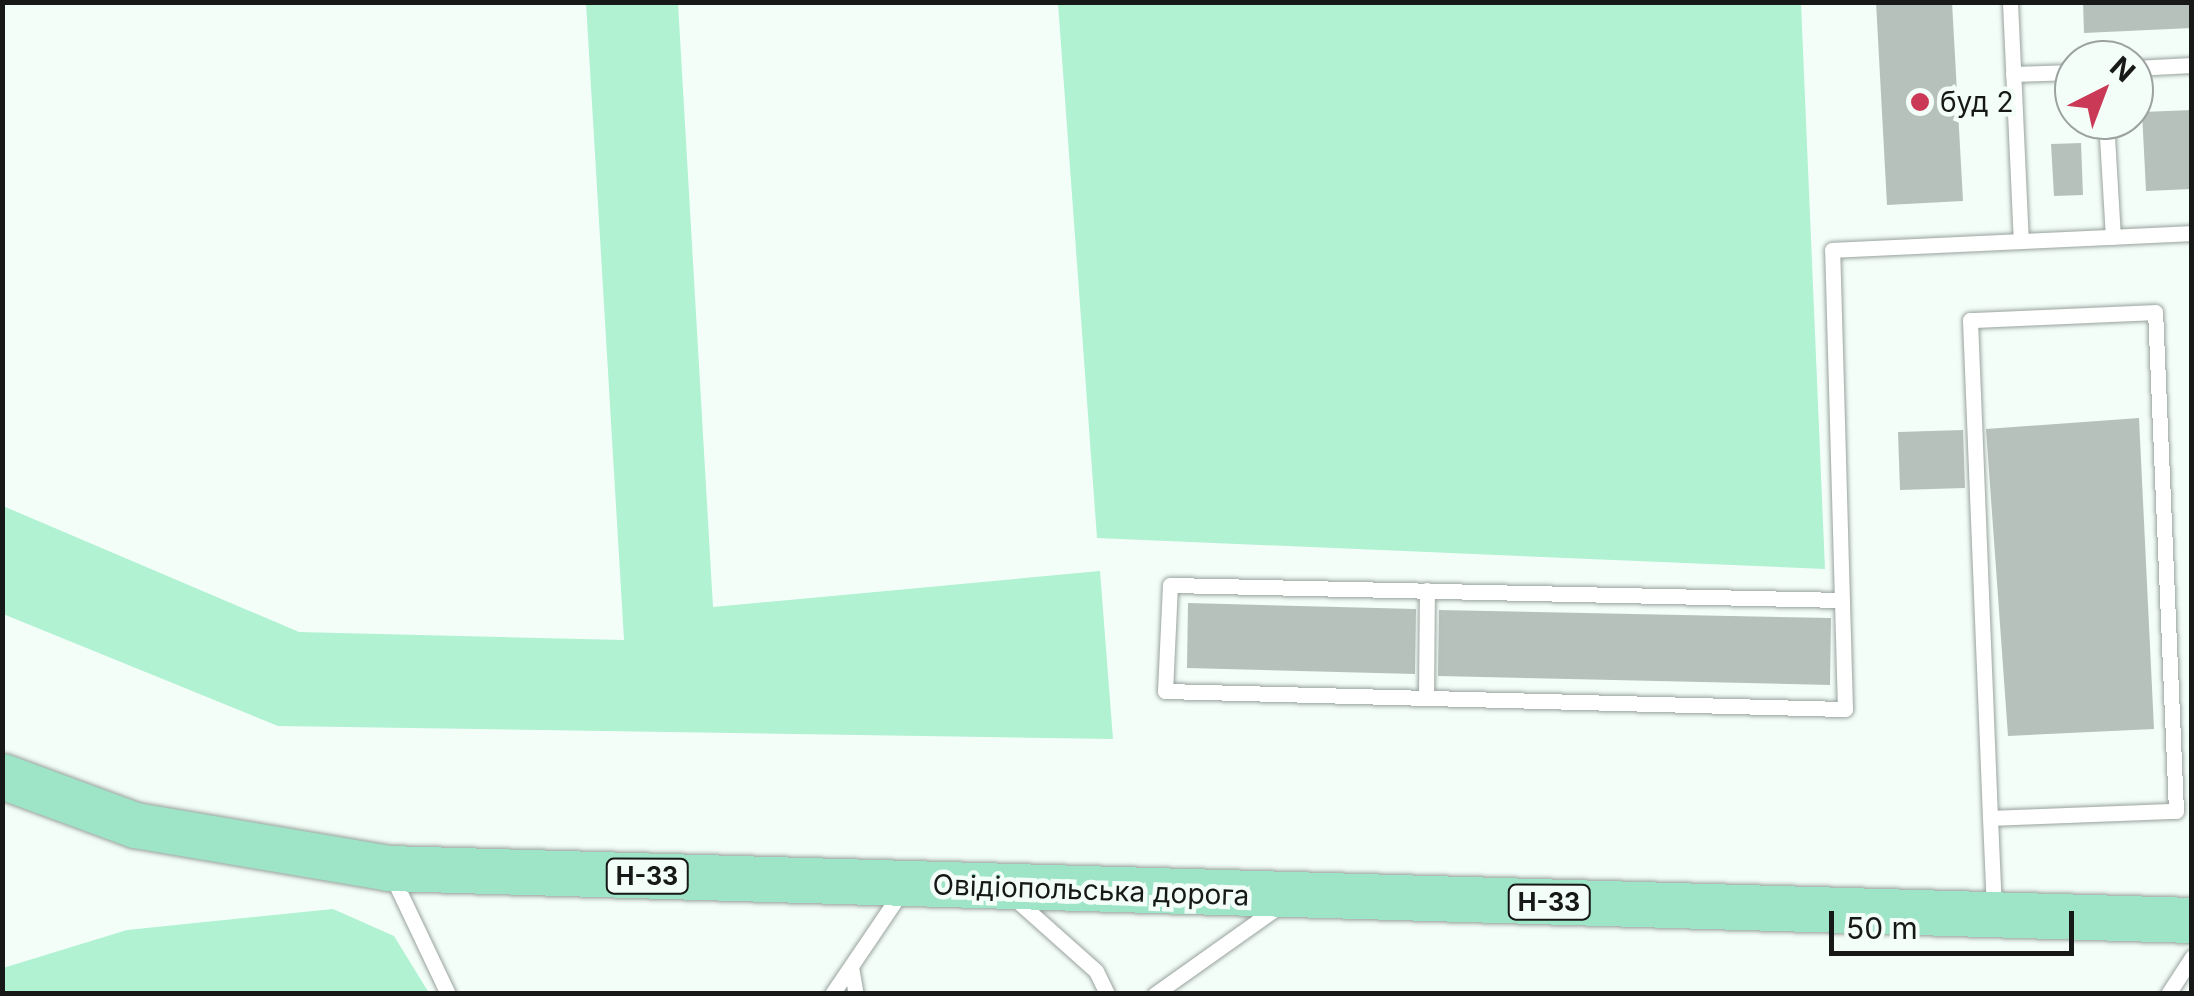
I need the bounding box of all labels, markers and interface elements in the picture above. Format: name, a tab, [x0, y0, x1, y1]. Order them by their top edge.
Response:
north arrow	[2054, 40, 2154, 140]
text: N	[2103, 49, 2142, 89]
place label: буд 2	[1940, 85, 2014, 119]
marker: буд 2	[1909, 91, 1931, 113]
road number: Н-33	[604, 856, 690, 896]
street label: Овідіопольська дорога	[932, 868, 1250, 912]
road number: Н-33	[1506, 882, 1592, 922]
scale bar	[1834, 891, 2079, 953]
text: 50 m	[1846, 910, 1918, 946]

